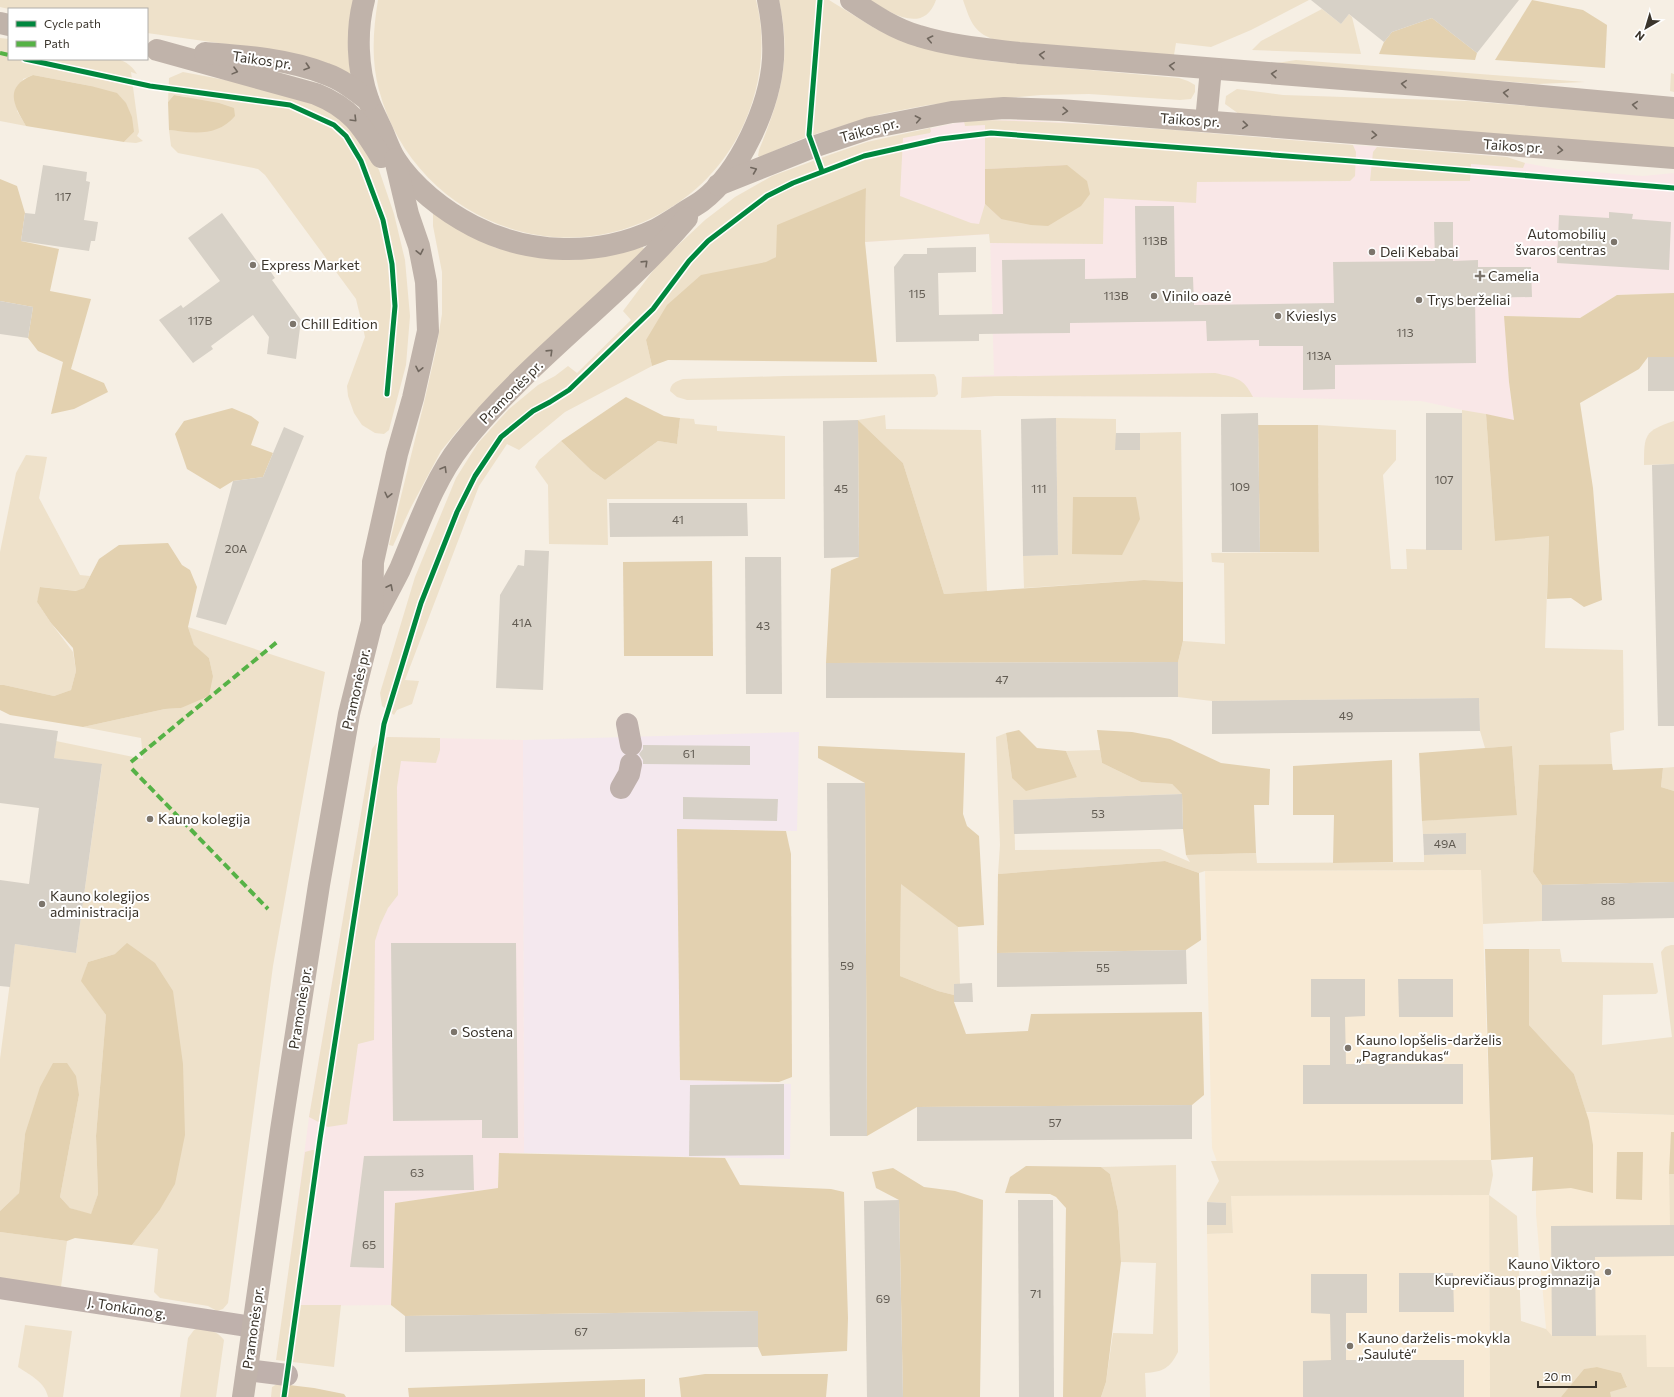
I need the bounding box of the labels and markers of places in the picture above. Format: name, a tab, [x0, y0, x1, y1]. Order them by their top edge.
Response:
place label: Automobilių švaros centras	[1516, 225, 1606, 258]
marker: Automobilių švaros centras	[1609, 237, 1619, 247]
place label: Deli Kebabai	[1380, 243, 1459, 260]
marker: Deli Kebabai	[1367, 247, 1377, 257]
place label: Express Market	[261, 256, 360, 273]
marker: Express Market	[248, 260, 258, 270]
place label: Camelia	[1488, 267, 1539, 284]
marker: Camelia	[1475, 271, 1485, 281]
place label: Vinilo oazė	[1162, 287, 1231, 304]
marker: Vinilo oazė	[1149, 291, 1159, 301]
place label: Trys berželiai	[1427, 291, 1510, 308]
marker: Trys berželiai	[1414, 295, 1424, 305]
place label: Kvieslys	[1286, 307, 1337, 324]
marker: Kvieslys	[1273, 311, 1283, 321]
place label: Chill Edition	[301, 315, 378, 332]
marker: Chill Edition	[288, 319, 298, 329]
place label: Kauno kolegija	[158, 810, 250, 827]
marker: Kauno kolegija	[145, 814, 155, 824]
place label: Kauno kolegijos administracija	[50, 887, 150, 920]
marker: Kauno kolegijos administracija	[37, 899, 47, 909]
place label: Sostena	[462, 1023, 513, 1040]
marker: Sostena	[449, 1027, 459, 1037]
place label: Kauno lopšelis-darželis „Pagrandukas“	[1356, 1031, 1502, 1064]
marker: Kauno lopšelis-darželis „Pagrandukas“	[1343, 1043, 1353, 1053]
place label: Kauno Viktoro Kuprevičiaus progimnazija	[1434, 1255, 1600, 1288]
marker: Kauno Viktoro Kuprevičiaus progimnazija	[1603, 1267, 1613, 1277]
place label: Kauno darželis-mokykla „Saulutė“	[1358, 1329, 1510, 1362]
marker: Kauno darželis-mokykla „Saulutė“	[1345, 1341, 1355, 1351]

